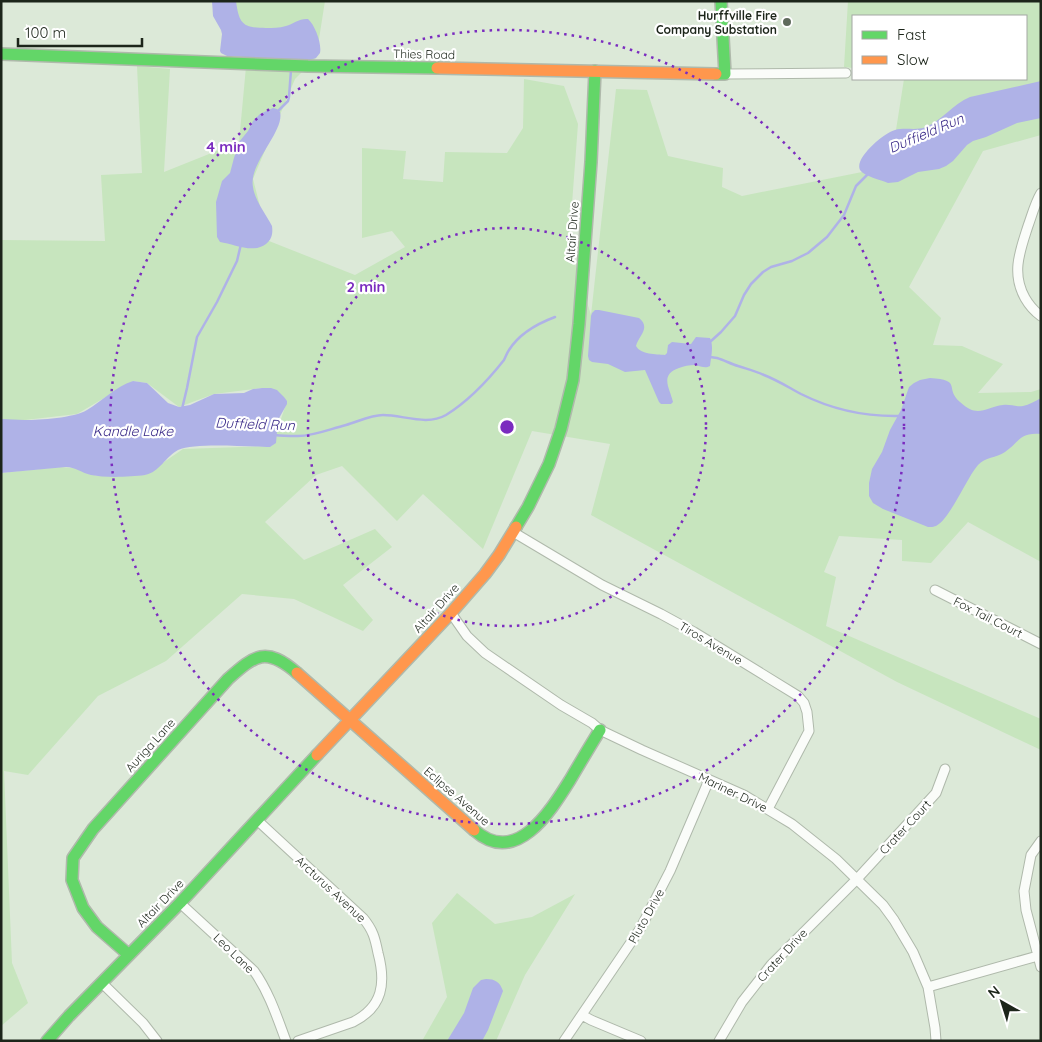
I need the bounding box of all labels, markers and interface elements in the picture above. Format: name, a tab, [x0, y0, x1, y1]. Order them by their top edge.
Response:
place label: Hurffville Fire Company Substation	[656, 8, 777, 37]
scale bar	[18, 15, 141, 47]
legend	[852, 15, 1027, 80]
marker: Hurffville Fire Company Substation	[781, 16, 793, 28]
text: 100 m	[25, 23, 66, 42]
text: Fast	[897, 25, 926, 44]
street label: Thies Road	[393, 46, 455, 62]
text: Slow	[897, 50, 929, 69]
water label: Duffield Run	[886, 109, 967, 157]
text: 4 min	[206, 137, 246, 156]
street label: Altair Drive	[562, 201, 582, 263]
text: 2 min	[346, 277, 386, 296]
water label: Duffield Run	[215, 414, 296, 434]
centre of rings	[498, 418, 516, 436]
water label: Kandle Lake	[93, 422, 174, 440]
street label: Altair Drive	[410, 580, 462, 636]
street label: Fox Tail Court	[951, 593, 1025, 641]
street label: Tiros Avenue	[677, 618, 746, 668]
street label: Auriga Lane	[122, 715, 178, 775]
street label: Eclipse Avenue	[421, 763, 493, 829]
street label: Mariner Drive	[696, 769, 770, 815]
street label: Crater Court	[876, 797, 934, 857]
street label: Arcturus Avenue	[293, 853, 369, 926]
street label: Altair Drive	[133, 876, 187, 930]
street label: Pluto Drive	[625, 886, 667, 946]
street label: Crater Drive	[754, 925, 811, 985]
street label: Leo Lane	[210, 930, 258, 976]
north arrow	[977, 977, 1027, 1027]
text: N	[984, 982, 1003, 1002]

